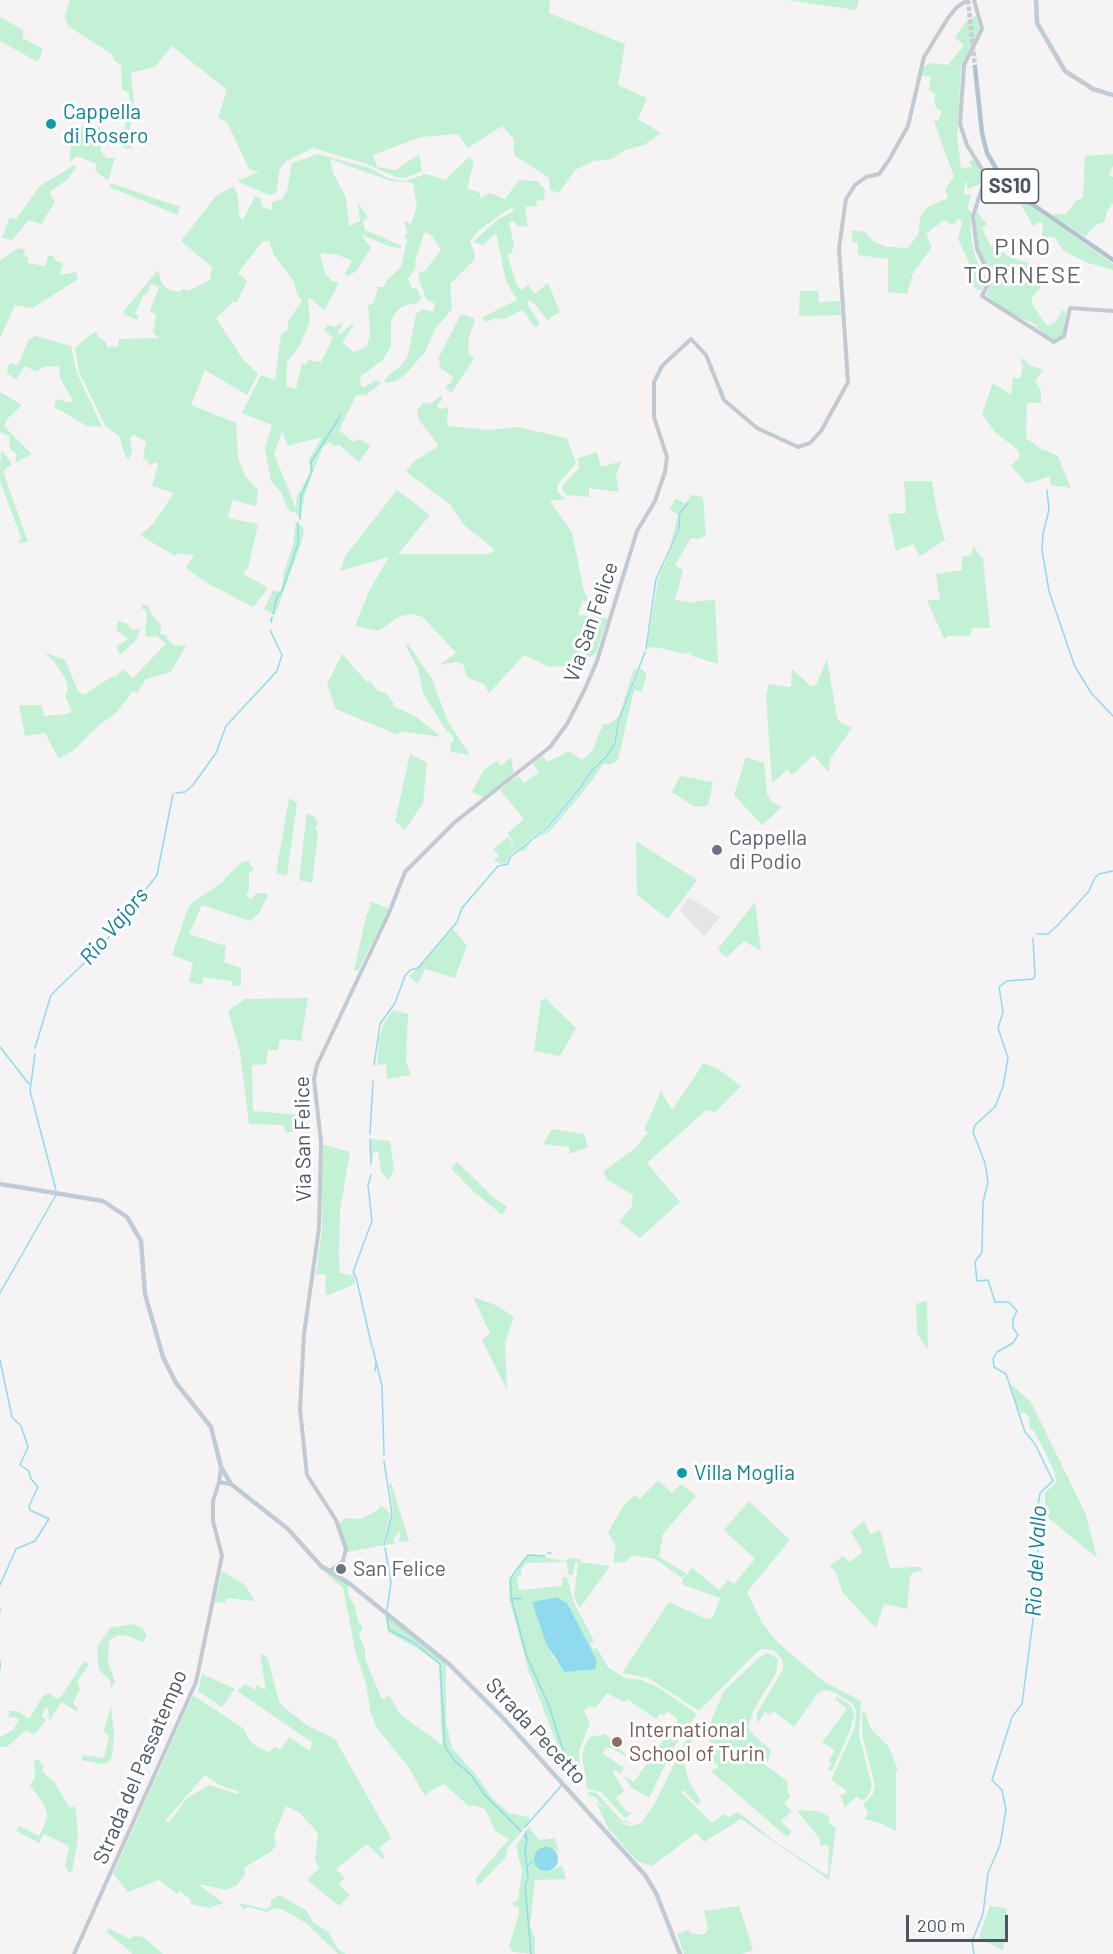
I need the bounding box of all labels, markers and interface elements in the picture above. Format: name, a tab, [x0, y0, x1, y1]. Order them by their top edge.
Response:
place label: Cappella di Rosero	[63, 99, 149, 149]
marker: Cappella di Rosero	[44, 117, 58, 131]
road number: SS10	[982, 169, 1038, 203]
district label: PINO TORINESE	[963, 233, 1083, 289]
street label: Via San Felice	[559, 558, 623, 686]
place label: Cappella di Podio	[729, 825, 807, 875]
marker: Cappella di Podio	[710, 843, 724, 857]
water label: Rio Vajors	[74, 882, 154, 970]
street label: Via San Felice	[289, 1076, 317, 1202]
place label: Villa Moglia	[694, 1460, 795, 1486]
marker: Villa Moglia	[675, 1466, 689, 1480]
water label: Rio del Vallo	[1020, 1505, 1052, 1617]
place label: San Felice	[353, 1556, 446, 1582]
marker: San Felice	[334, 1562, 348, 1576]
street label: Strada del Passatempo	[88, 1666, 192, 1868]
street label: Strada Pecetto	[480, 1673, 592, 1789]
place label: International School of Turin	[629, 1717, 765, 1767]
marker: International School of Turin	[610, 1735, 624, 1749]
scale bar	[909, 1903, 1011, 1941]
text: 200 m	[917, 1914, 965, 1936]

